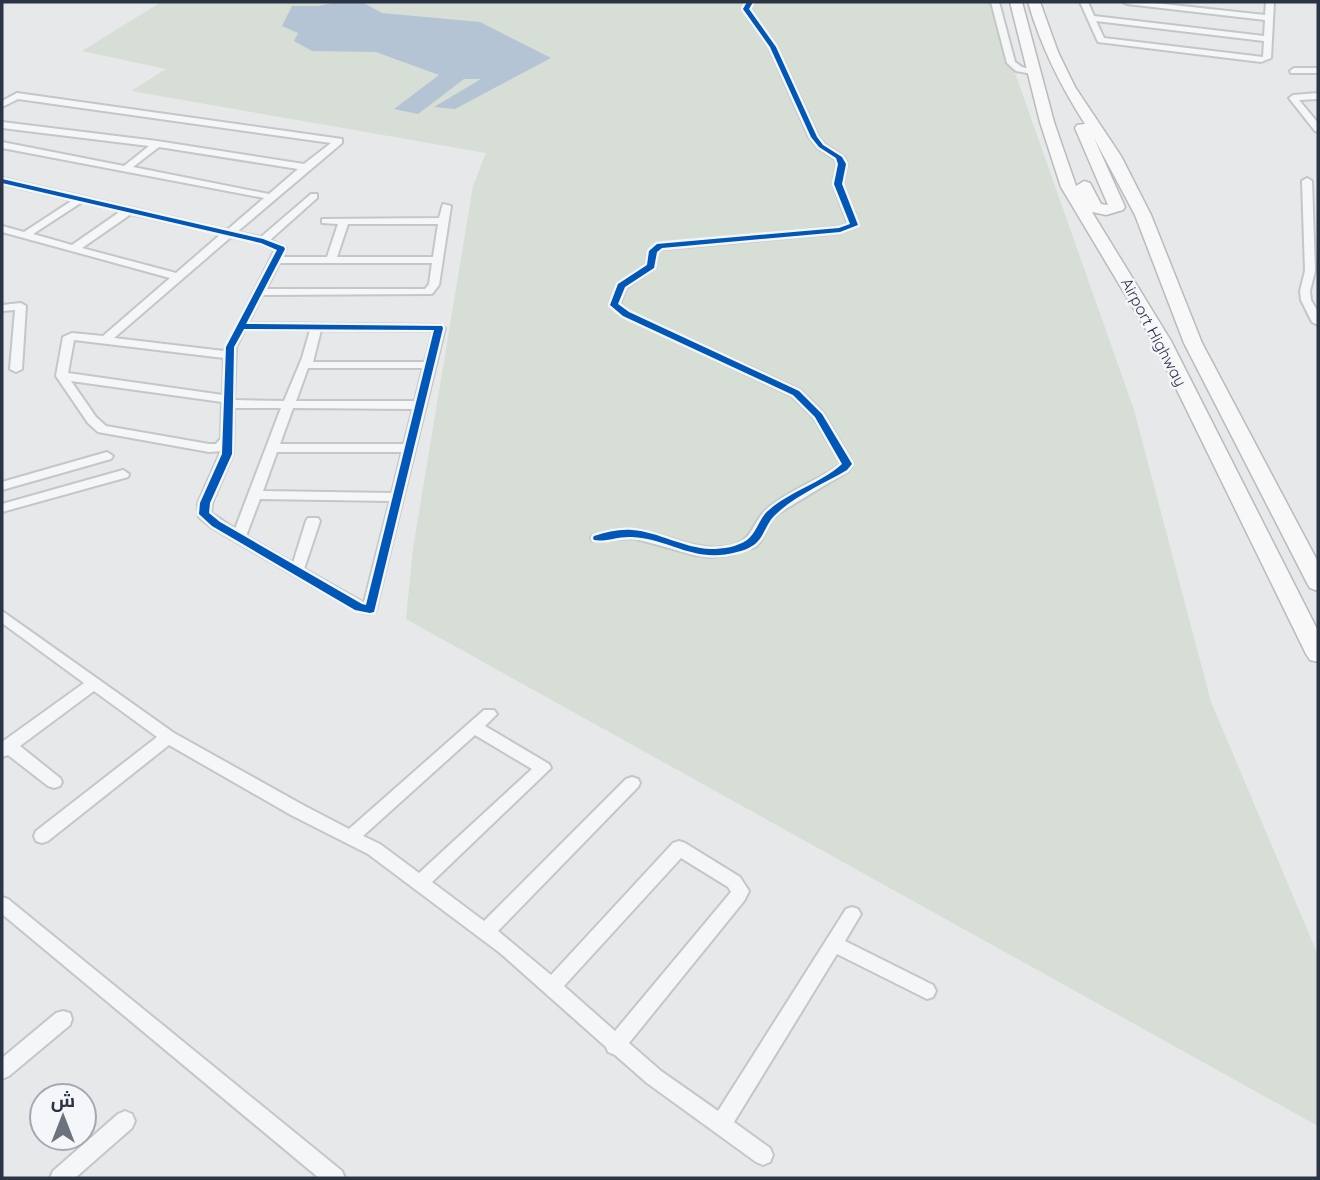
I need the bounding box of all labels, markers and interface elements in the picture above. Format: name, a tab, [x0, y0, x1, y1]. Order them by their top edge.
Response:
street label: Airport Highway	[1117, 274, 1191, 390]
north arrow	[28, 1082, 98, 1152]
text: ش	[51, 1088, 75, 1112]

